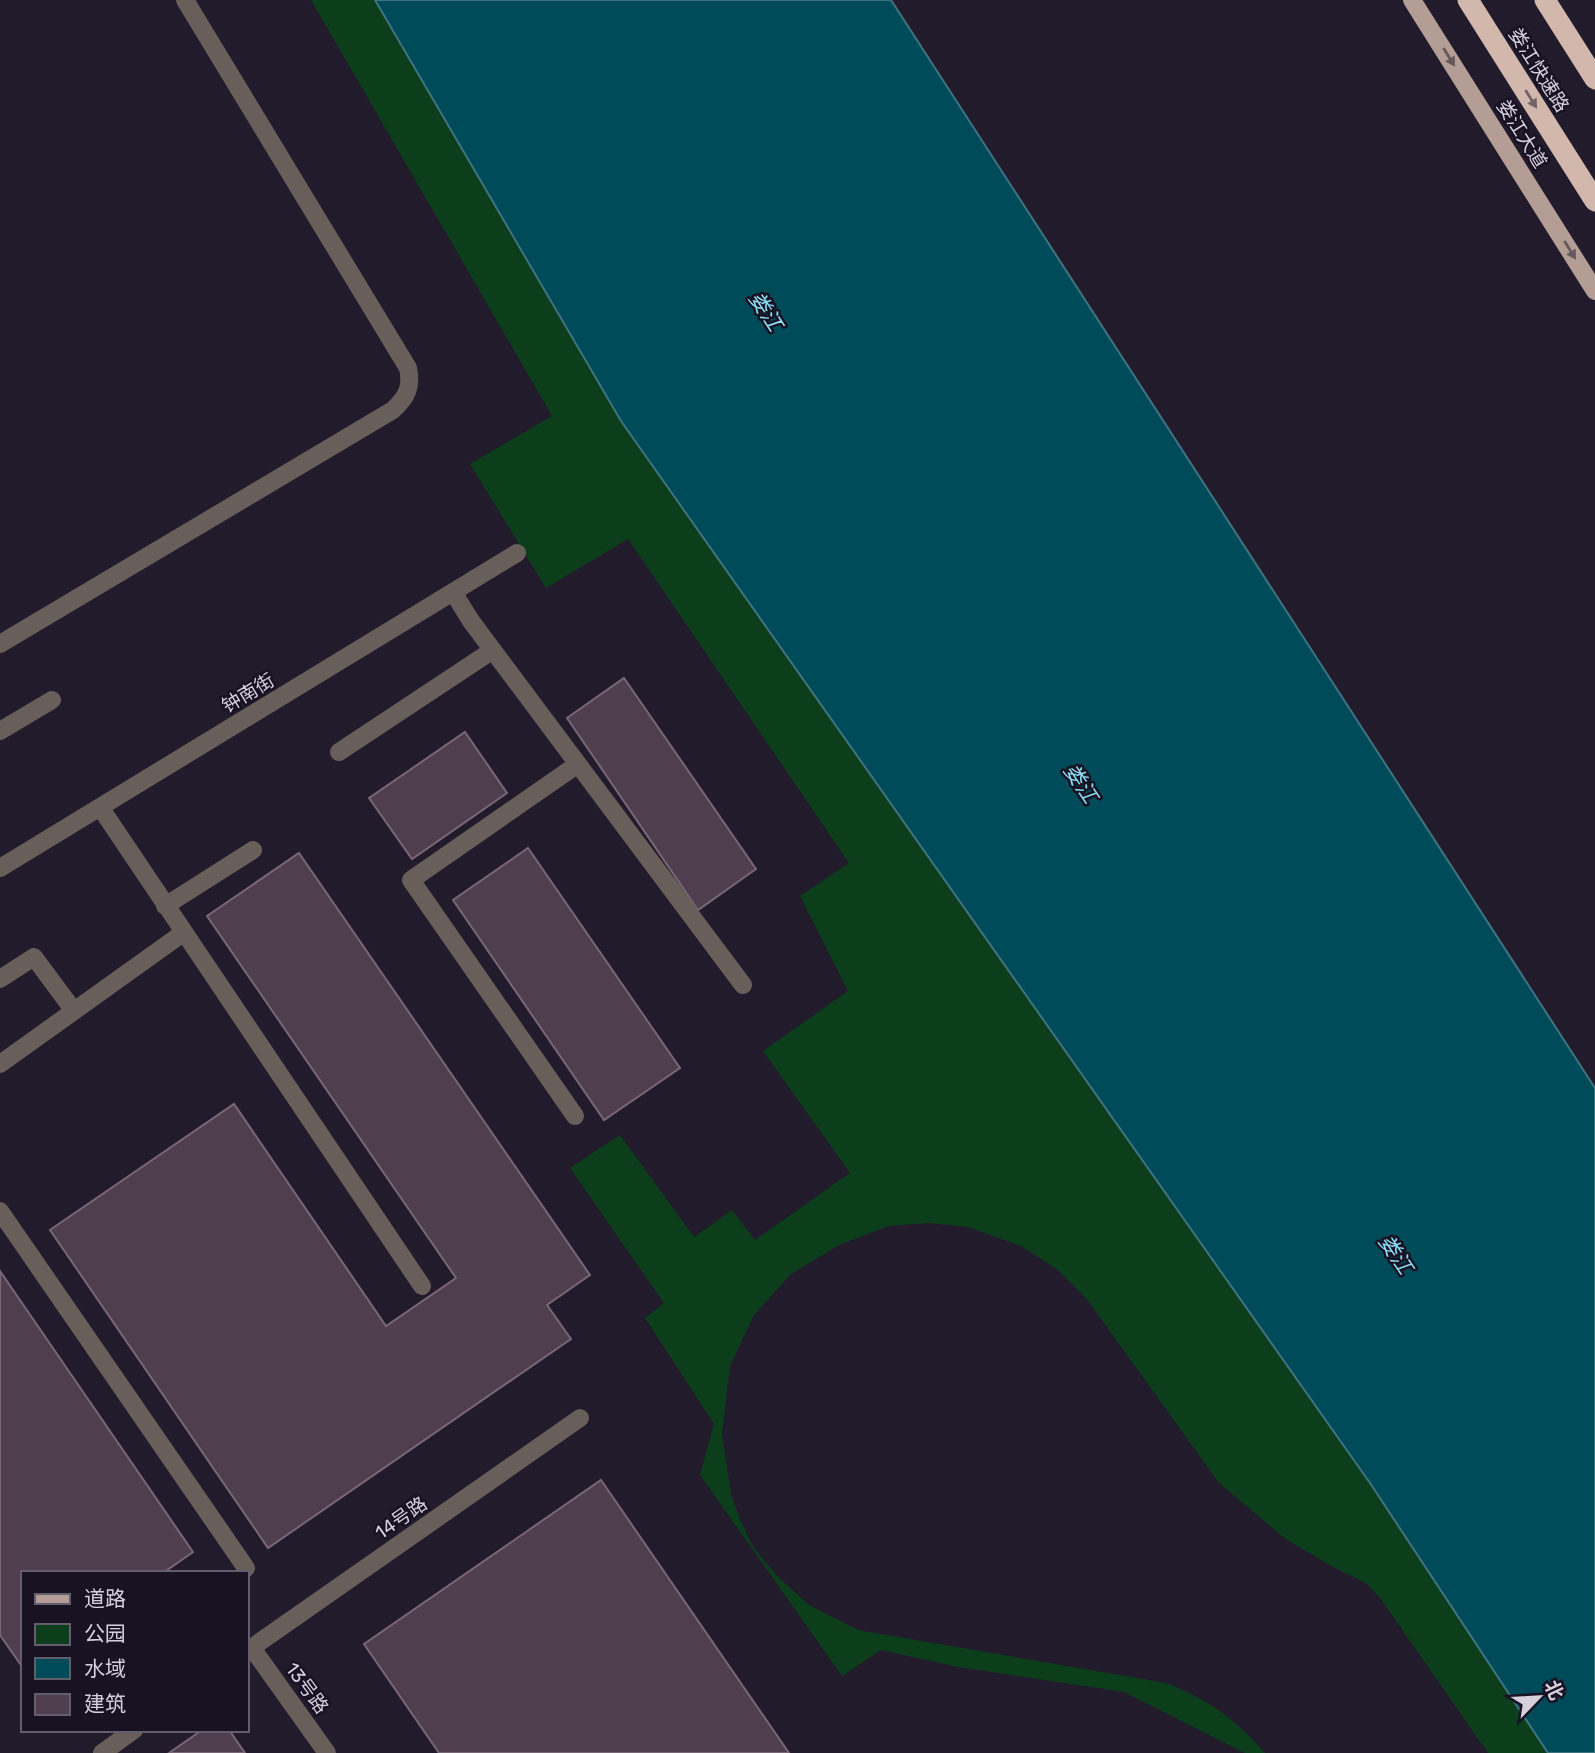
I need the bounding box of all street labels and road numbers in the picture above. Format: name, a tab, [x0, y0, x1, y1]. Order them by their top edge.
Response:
street label: 娄江快速路	[1504, 24, 1574, 116]
street label: 娄江大道	[1492, 96, 1552, 172]
street label: 钟南街	[218, 668, 278, 718]
street label: 14号路	[371, 1492, 431, 1544]
street label: 13号路	[281, 1658, 333, 1718]

